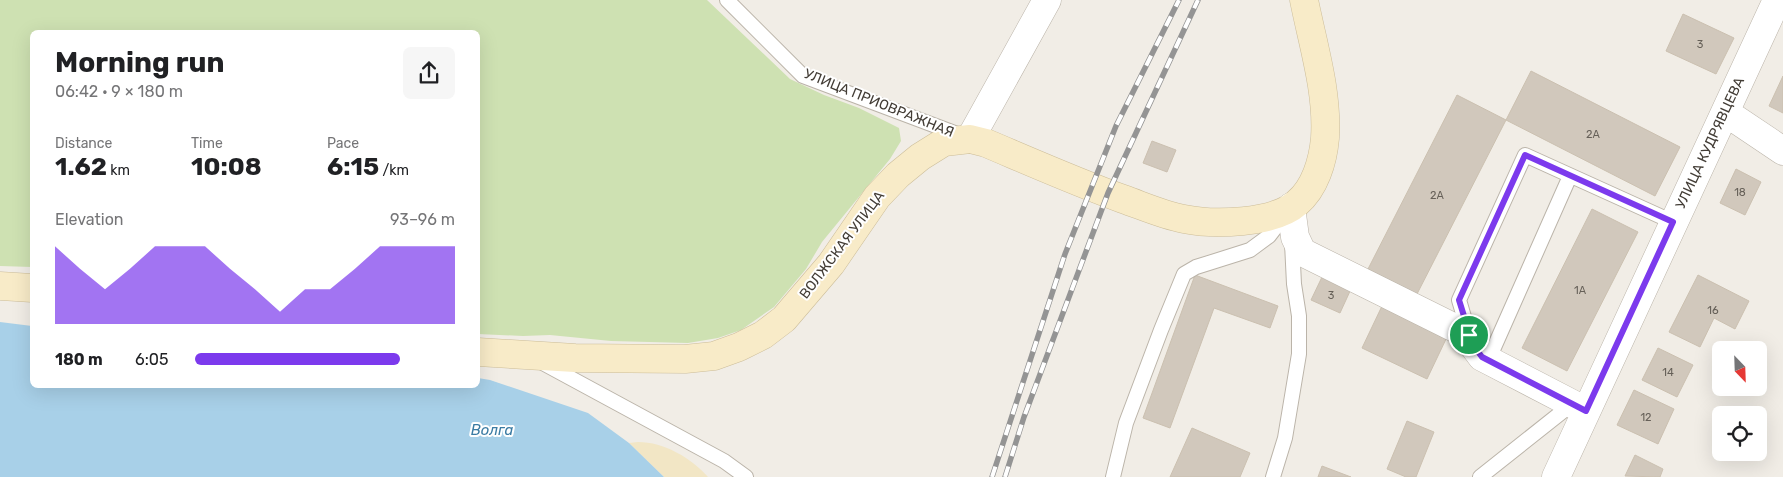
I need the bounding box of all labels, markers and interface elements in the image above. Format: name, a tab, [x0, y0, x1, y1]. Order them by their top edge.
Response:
house number: 3	[1697, 38, 1704, 51]
text: Morning run	[55, 46, 224, 79]
button: share	[403, 47, 455, 99]
street label: УЛИЦА ПРИОВРАЖНАЯ	[802, 65, 956, 141]
street label: УЛИЦА КУДРЯВЦЕВА	[1672, 74, 1748, 212]
text: 06:42 · 9 × 180 m	[55, 82, 183, 101]
house number: 2А	[1586, 128, 1601, 141]
text: Distance	[55, 135, 112, 152]
text: Time	[191, 135, 223, 152]
text: Pace	[327, 135, 359, 152]
text: 1.62	[55, 152, 107, 181]
text: 10:08	[191, 152, 262, 181]
text: 6:15	[327, 152, 379, 181]
text: km	[107, 162, 130, 179]
text: /km	[379, 162, 409, 179]
house number: 18	[1734, 186, 1746, 199]
street label: ВОЛЖСКАЯ УЛИЦА	[796, 187, 888, 302]
house number: 2А	[1430, 189, 1445, 202]
text: Elevation	[55, 210, 124, 229]
text: 93–96 m	[390, 210, 455, 229]
house number: 1А	[1574, 284, 1587, 297]
house number: 3	[1328, 289, 1335, 302]
house number: 16	[1707, 304, 1719, 317]
pin	[1448, 314, 1490, 356]
icon: arrive	[1455, 321, 1483, 349]
north arrow	[1712, 341, 1768, 396]
map controls	[1712, 341, 1767, 461]
text: 180 m	[55, 350, 103, 369]
text: 6:05	[135, 350, 168, 369]
house number: 14	[1662, 366, 1674, 379]
button: locate	[1712, 406, 1767, 461]
house number: 12	[1640, 411, 1652, 424]
water label: Волга	[471, 421, 513, 439]

